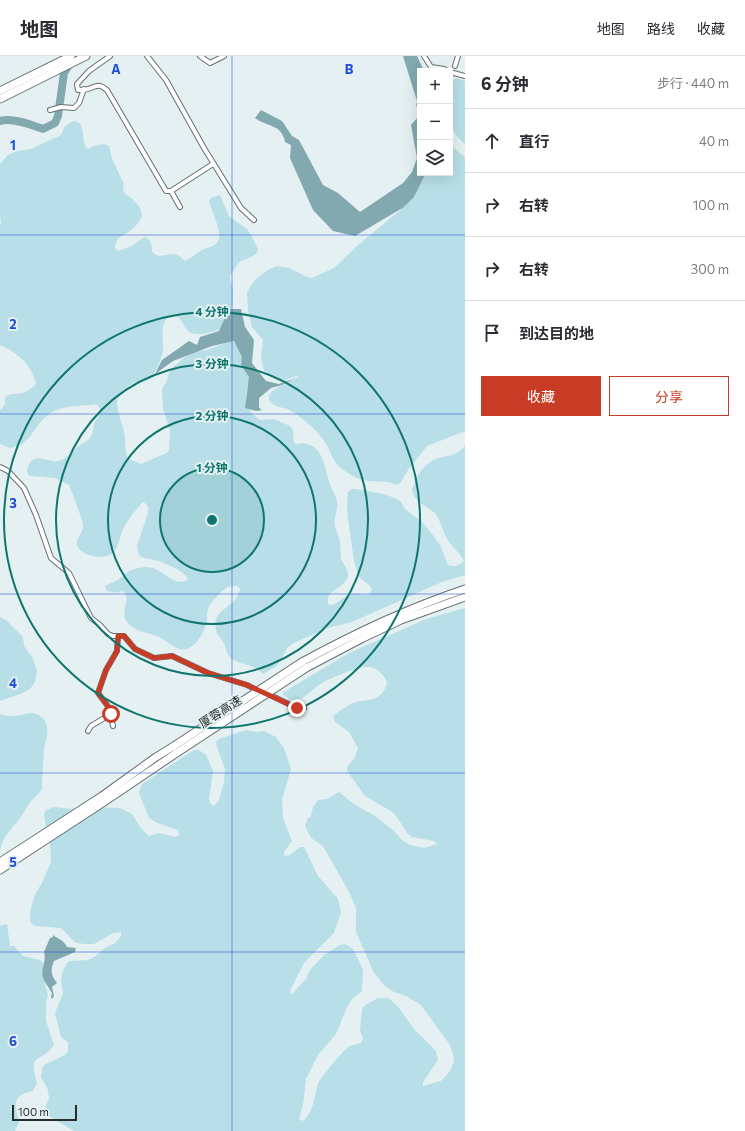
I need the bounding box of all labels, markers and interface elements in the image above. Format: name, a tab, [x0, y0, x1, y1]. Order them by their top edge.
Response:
text: 地图	[20, 17, 58, 40]
text: 地图	[597, 20, 625, 37]
text: 路线	[647, 20, 675, 37]
text: 收藏	[697, 20, 725, 37]
text: A	[111, 61, 121, 77]
text: B	[345, 61, 354, 77]
map controls	[417, 68, 453, 176]
button: +	[417, 68, 453, 104]
text: 6 分钟	[481, 73, 529, 94]
text: 步行 · 440 m	[657, 75, 729, 91]
button: −	[417, 104, 453, 140]
icon: ahead	[481, 130, 503, 152]
text: 直行	[519, 132, 549, 150]
text: 40 m	[699, 133, 729, 149]
text: 1	[10, 137, 16, 153]
button: layers	[417, 140, 453, 176]
icon: right	[481, 194, 503, 216]
text: 右转	[519, 196, 549, 214]
text: 100 m	[693, 197, 729, 213]
icon: right	[481, 258, 503, 280]
text: 右转	[519, 260, 549, 278]
text: 300 m	[691, 261, 729, 277]
text: 4 分钟	[195, 304, 229, 318]
text: 2	[9, 316, 17, 332]
icon: arrive	[481, 322, 503, 344]
text: 到达目的地	[519, 324, 594, 342]
text: 3 分钟	[195, 356, 229, 370]
button: 收藏	[481, 376, 601, 416]
button: 分享	[609, 376, 729, 416]
text: 2 分钟	[195, 408, 229, 422]
text: 1 分钟	[196, 460, 228, 474]
text: 3	[9, 495, 17, 511]
centre of rings	[205, 513, 219, 527]
text: 4	[9, 675, 17, 691]
street label: 厦蓉高速	[196, 692, 244, 730]
route end	[288, 699, 306, 717]
route start	[102, 705, 120, 723]
text: 5	[9, 854, 17, 870]
text: 6	[9, 1033, 17, 1049]
scale bar	[12, 1103, 77, 1122]
text: 100 m	[18, 1105, 49, 1118]

